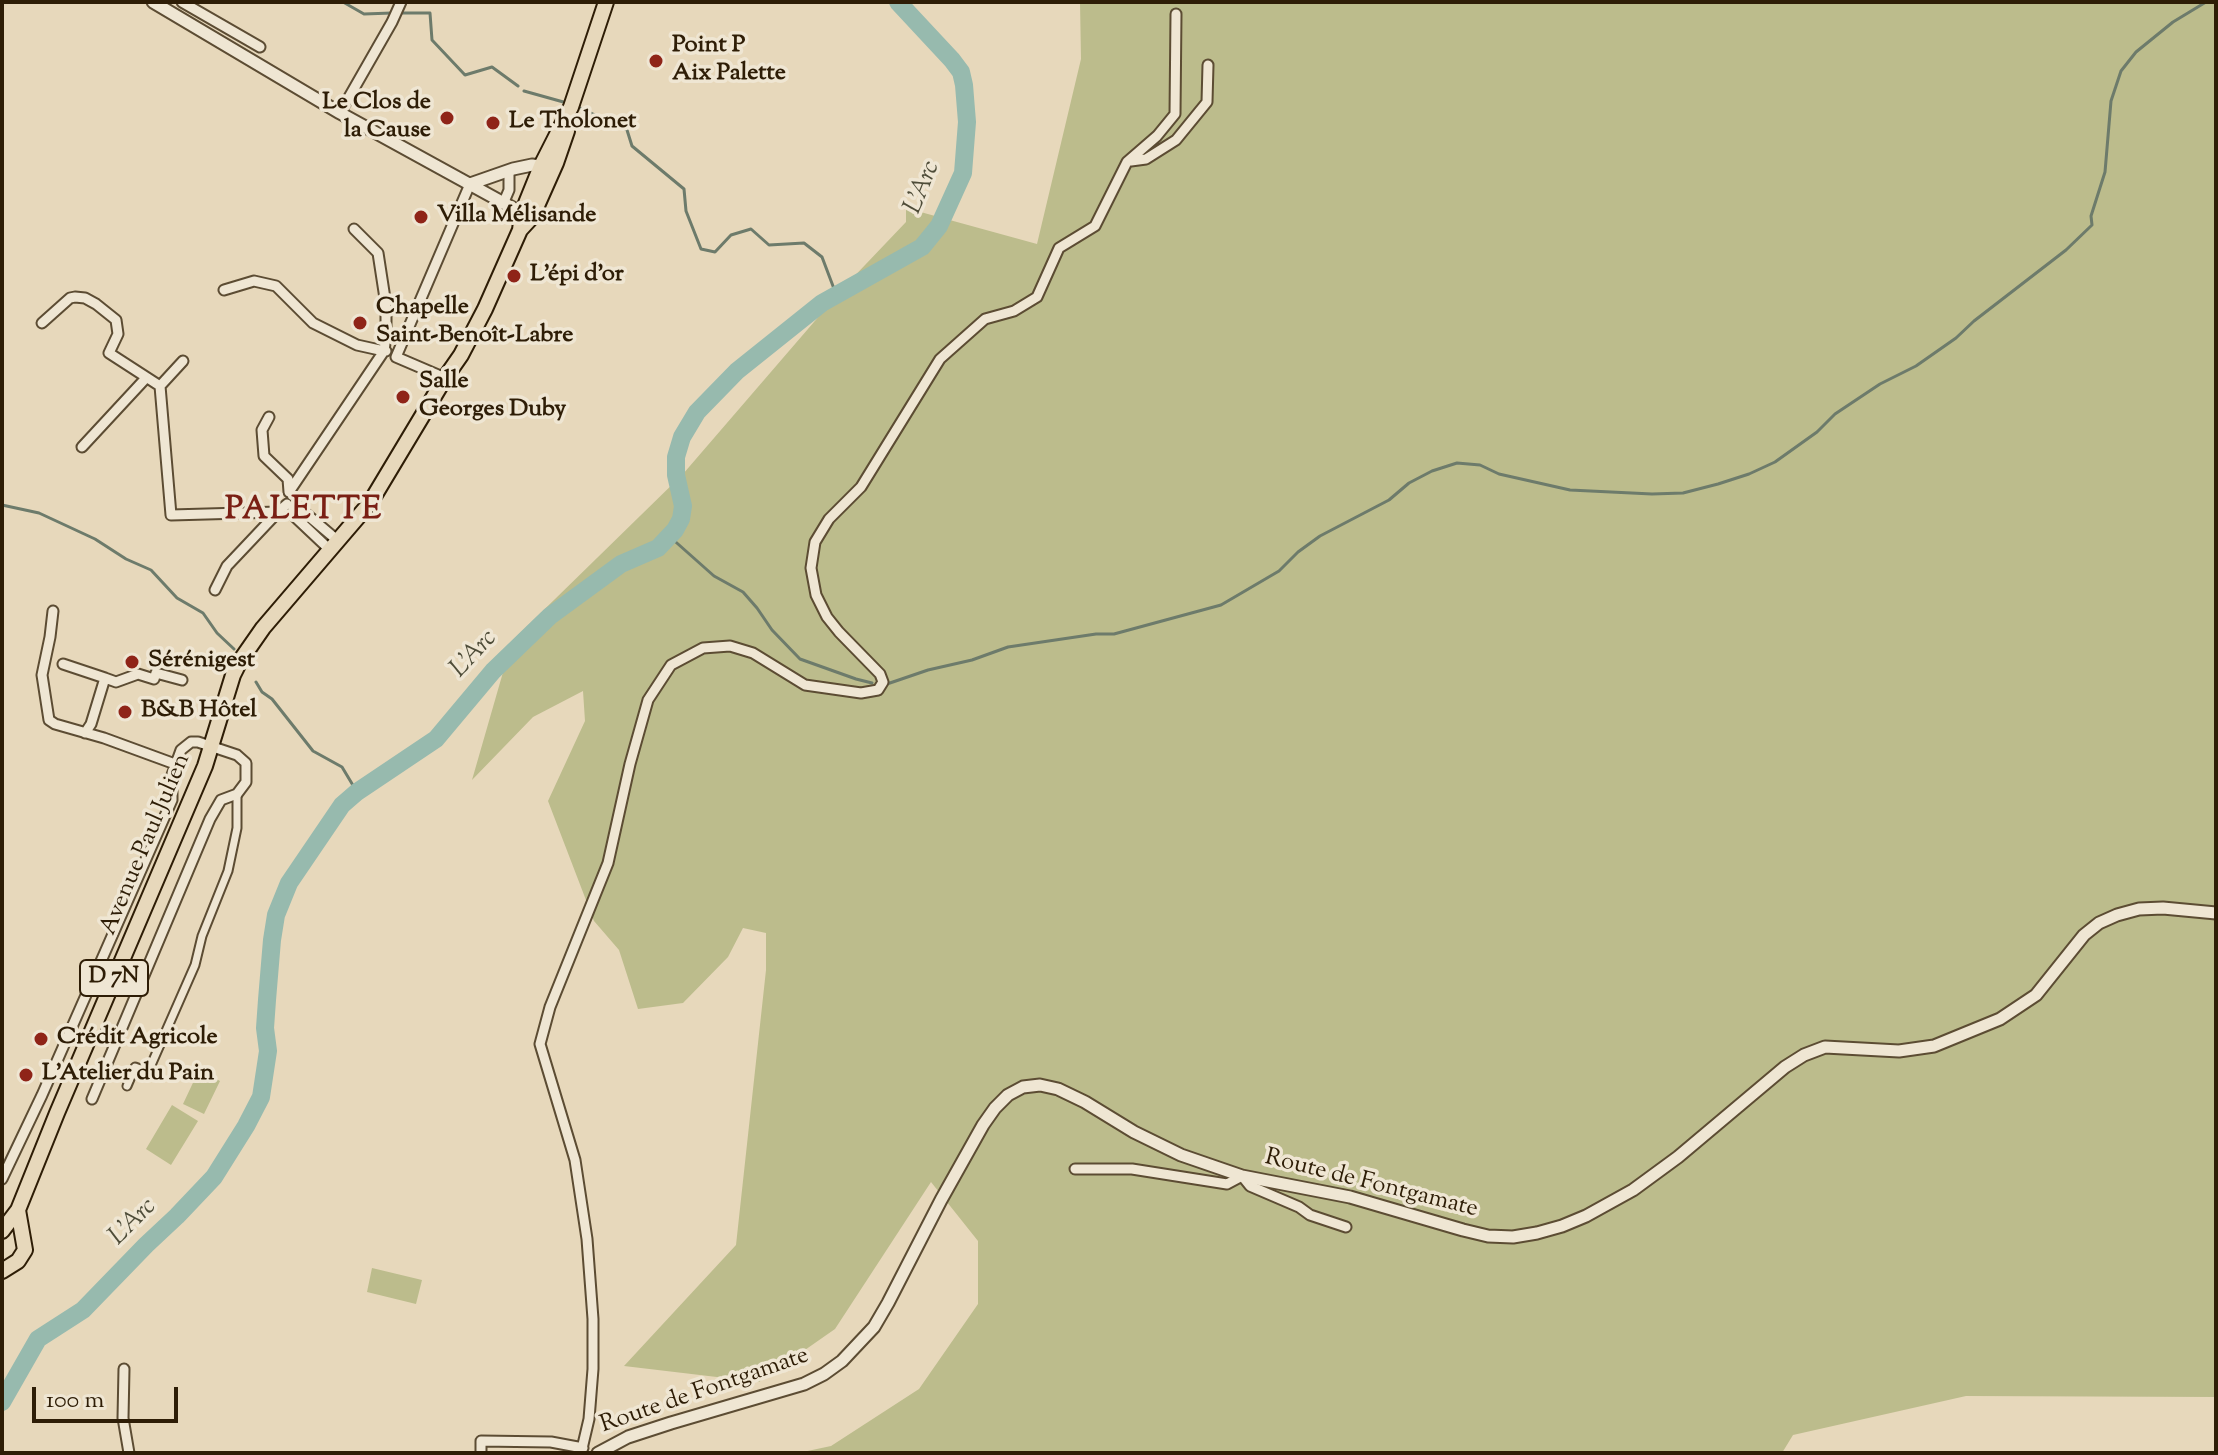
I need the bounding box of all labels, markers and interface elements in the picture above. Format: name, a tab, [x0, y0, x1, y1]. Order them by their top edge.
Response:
place label: Point P Aix Palette	[672, 33, 786, 89]
marker: Point P Aix Palette	[647, 52, 665, 70]
place label: Le Clos de la Cause	[322, 90, 431, 146]
marker: Le Clos de la Cause	[438, 109, 456, 127]
place label: Le Tholonet	[509, 109, 636, 137]
marker: Le Tholonet	[484, 114, 502, 132]
water label: L'Arc	[899, 157, 949, 219]
place label: Villa Mélisande	[437, 203, 597, 231]
marker: Villa Mélisande	[412, 208, 430, 226]
place label: L'épi d'or	[530, 262, 624, 290]
marker: L'épi d'or	[505, 267, 523, 285]
place label: Chapelle Saint-Benoît-Labre	[376, 295, 574, 351]
marker: Chapelle Saint-Benoît-Labre	[351, 314, 369, 332]
place label: Salle Georges Duby	[419, 369, 566, 425]
marker: Salle Georges Duby	[394, 388, 412, 406]
district label: PALETTE	[225, 494, 383, 532]
water label: L'Arc	[445, 624, 505, 686]
place label: Sérénigest	[148, 648, 255, 676]
marker: Sérénigest	[123, 653, 141, 671]
place label: B&B Hôtel	[141, 698, 257, 726]
marker: B&B Hôtel	[116, 703, 134, 721]
street label: Avenue Paul Julien	[96, 750, 198, 940]
road number: D 7N	[80, 960, 148, 996]
place label: Crédit Agricole	[57, 1025, 218, 1053]
marker: Crédit Agricole	[32, 1030, 50, 1048]
place label: L'Atelier du Pain	[42, 1061, 214, 1089]
marker: L'Atelier du Pain	[17, 1066, 35, 1084]
street label: Route de Fontgamate	[1261, 1145, 1481, 1225]
water label: L'Arc	[104, 1193, 164, 1253]
street label: Route de Fontgamate	[597, 1343, 813, 1441]
scale bar	[36, 1371, 182, 1421]
text: 100 m	[46, 1384, 104, 1418]

